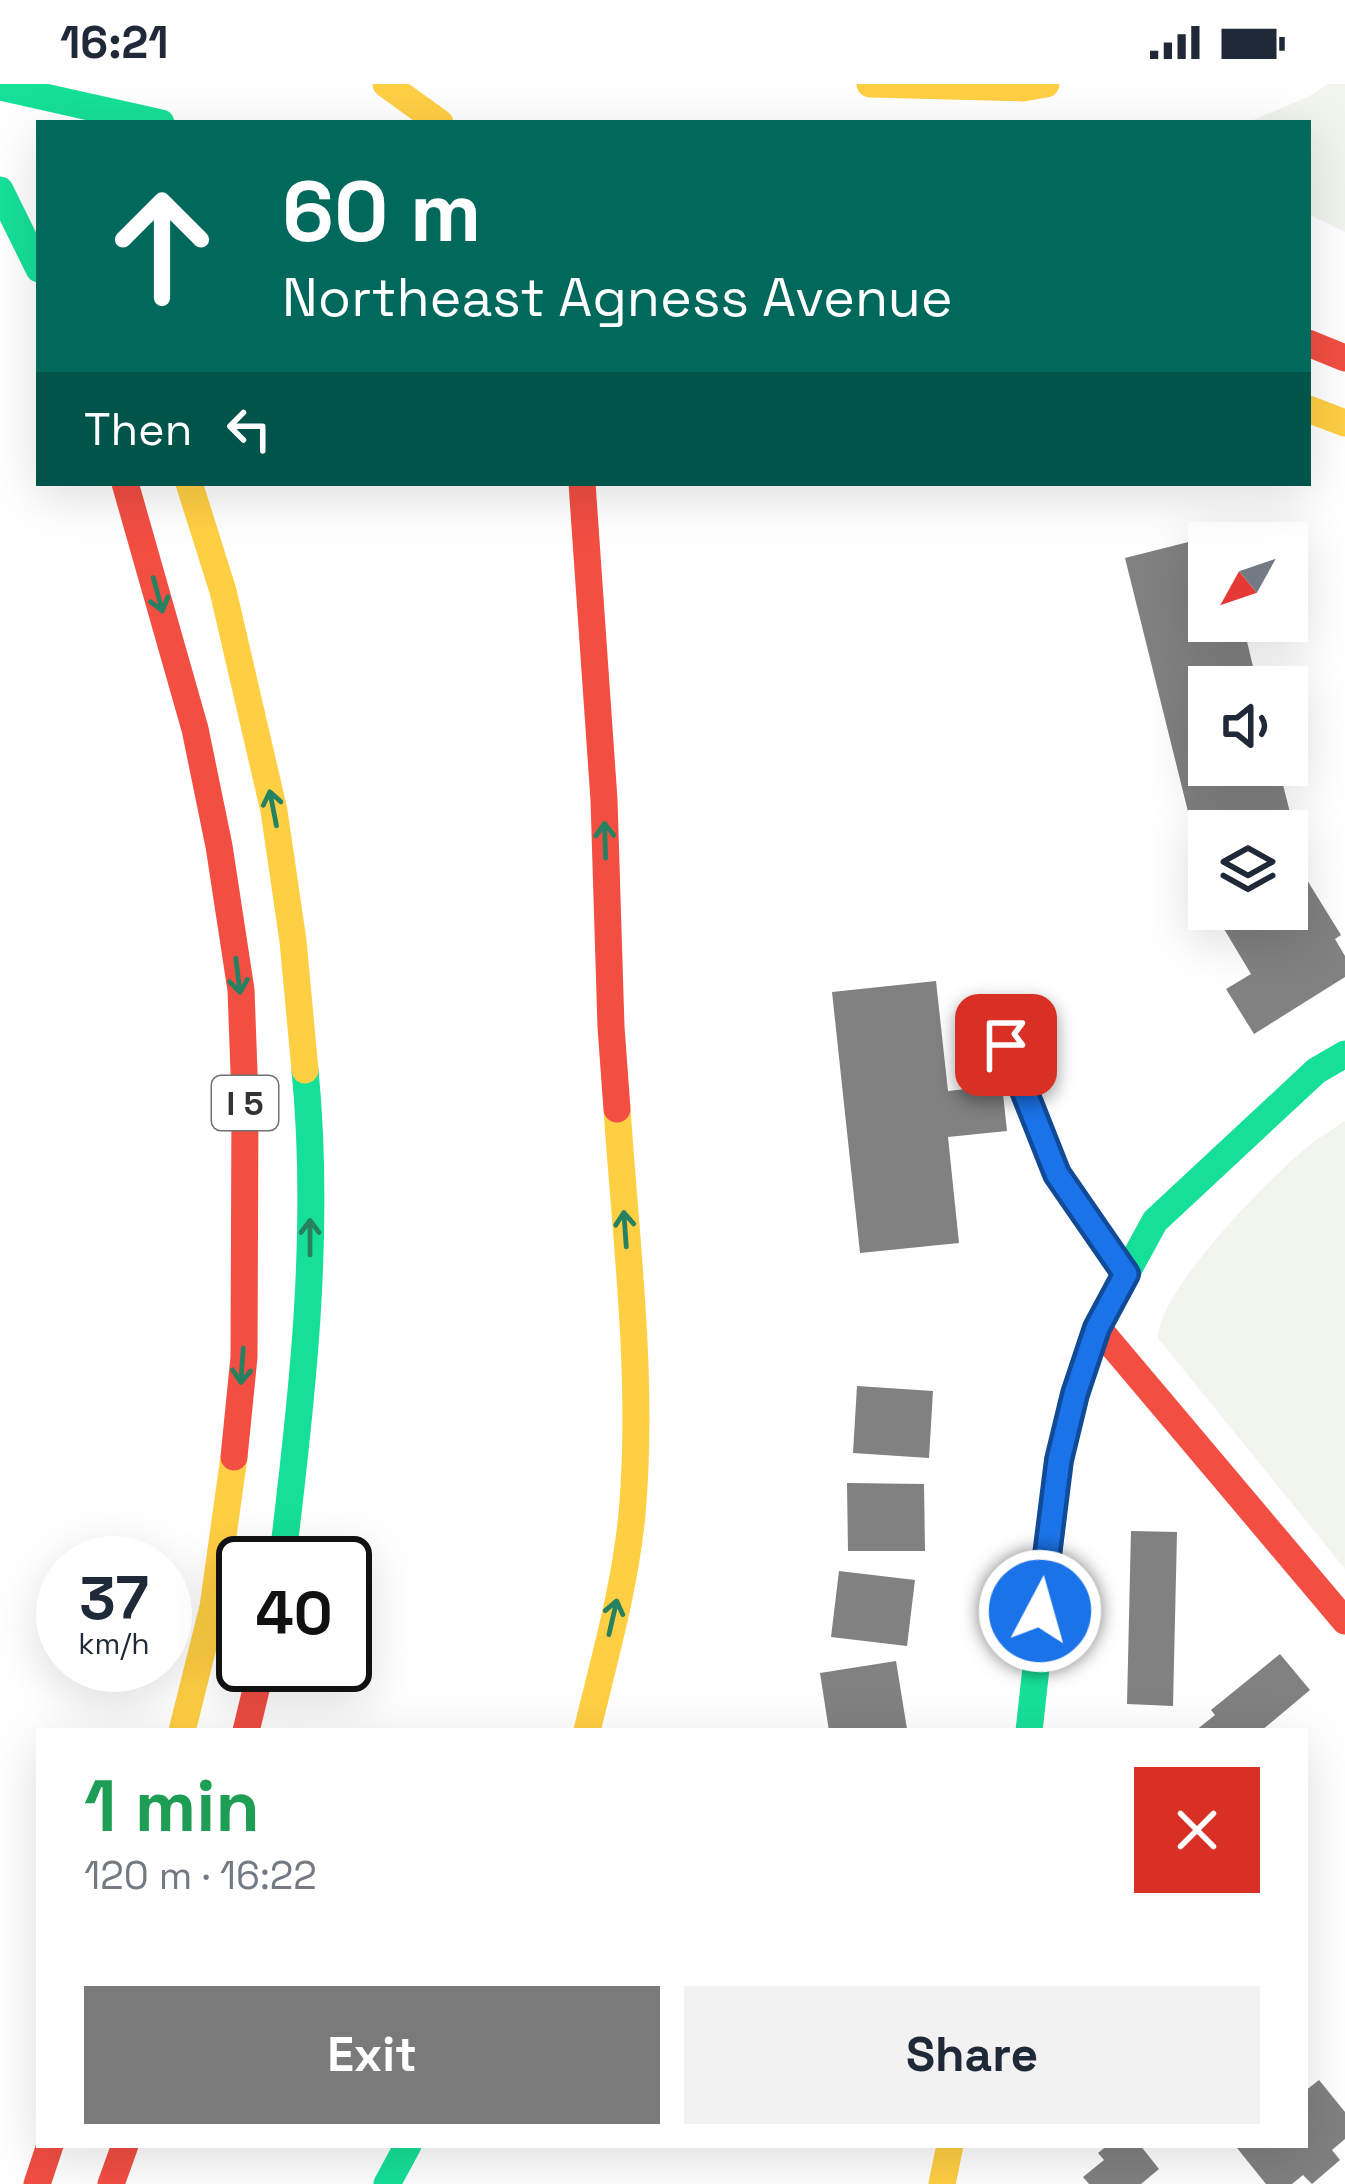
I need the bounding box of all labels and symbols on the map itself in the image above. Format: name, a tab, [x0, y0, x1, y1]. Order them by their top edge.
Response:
north arrow	[1188, 522, 1308, 642]
one-way arrow	[148, 576, 170, 614]
one-way arrow	[261, 789, 283, 828]
one-way arrow	[593, 821, 616, 860]
one-way arrow	[228, 956, 250, 995]
pin	[955, 994, 1057, 1096]
road number: I 5	[212, 1076, 278, 1130]
one-way arrow	[614, 1210, 637, 1249]
one-way arrow	[299, 1218, 321, 1257]
one-way arrow	[231, 1346, 254, 1385]
speed limit sign: 40	[216, 1536, 372, 1692]
position arrow	[977, 1548, 1103, 1674]
one-way arrow	[603, 1599, 626, 1637]

